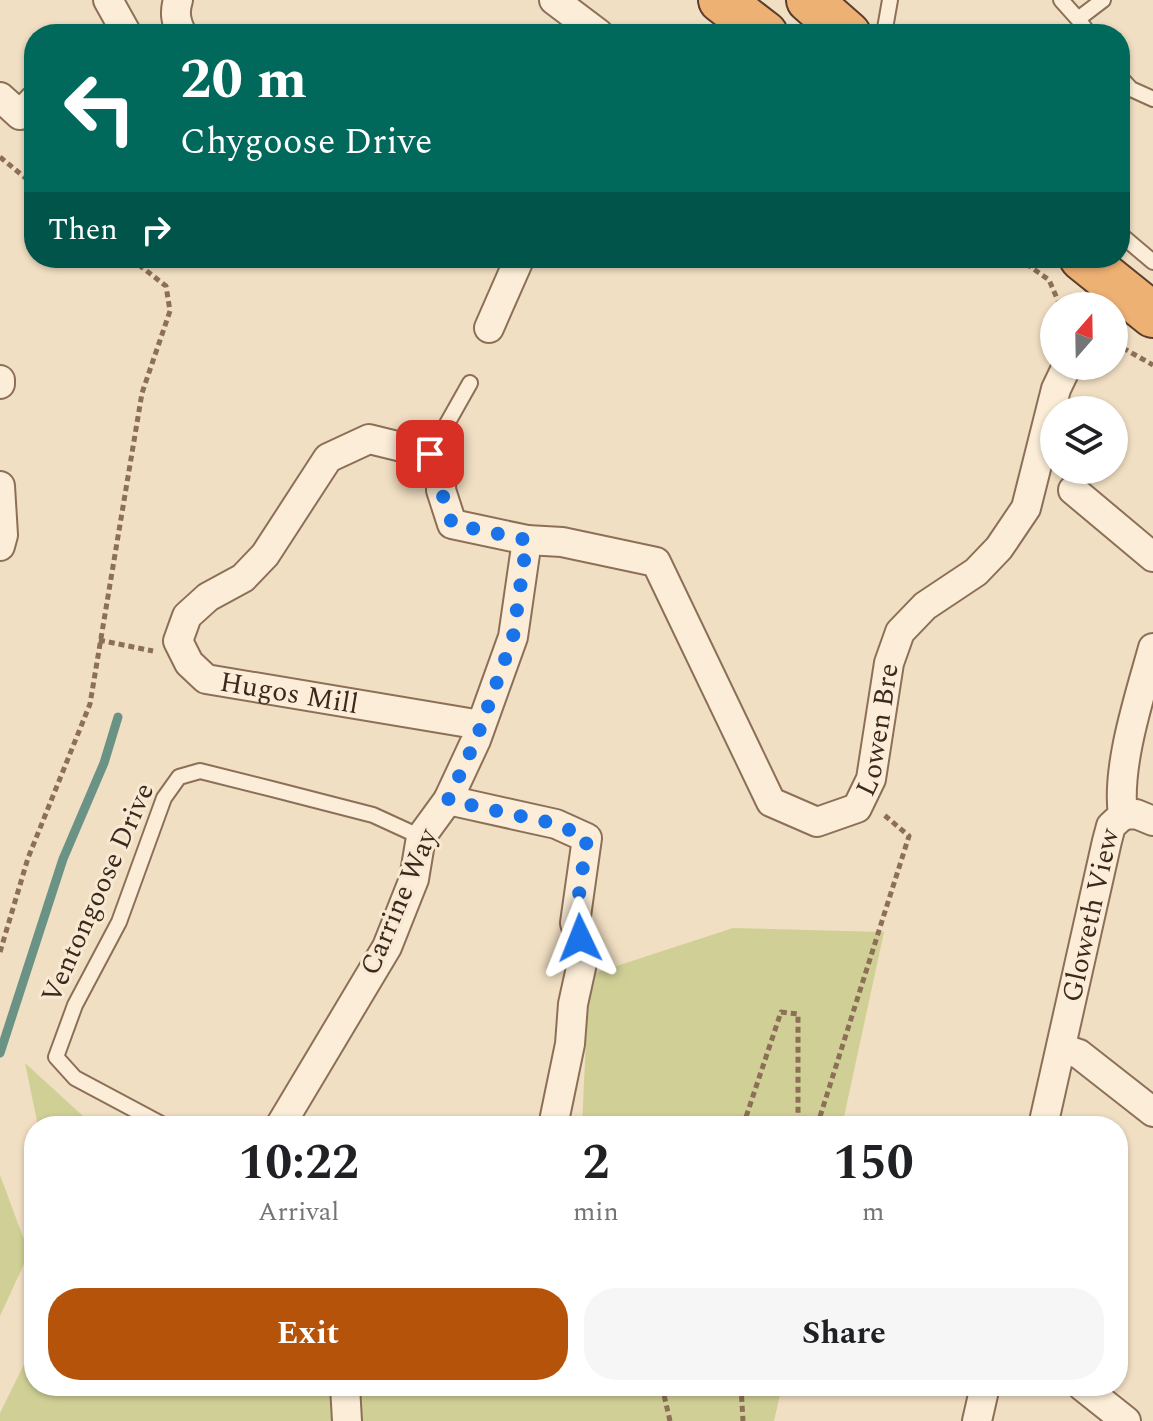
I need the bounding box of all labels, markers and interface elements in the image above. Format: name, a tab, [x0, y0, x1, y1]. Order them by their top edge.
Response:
text: 20 m	[180, 38, 307, 123]
icon: left	[48, 56, 152, 160]
text: Chygoose Drive	[180, 115, 433, 170]
text: Then	[48, 207, 118, 253]
icon: right	[134, 208, 178, 252]
north arrow	[1040, 292, 1128, 380]
map controls	[1040, 292, 1128, 484]
button: layers	[1040, 396, 1128, 484]
pin	[396, 420, 464, 488]
icon: arrive	[408, 432, 452, 476]
street label: Hugos Mill	[217, 660, 362, 726]
street label: Lowen Bre	[844, 660, 910, 804]
street label: Ventongoose Drive	[30, 776, 166, 1010]
street label: Carrine Way	[349, 820, 450, 982]
street label: Gloweth View	[1050, 823, 1131, 1006]
position arrow	[538, 896, 622, 980]
text: 10:22	[238, 1127, 359, 1200]
text: 2	[582, 1127, 609, 1200]
text: 150	[833, 1127, 914, 1200]
text: Arrival	[258, 1192, 339, 1232]
text: min	[573, 1192, 619, 1232]
text: m	[862, 1192, 884, 1232]
button: Exit	[48, 1288, 568, 1380]
button: Share	[584, 1288, 1104, 1380]

